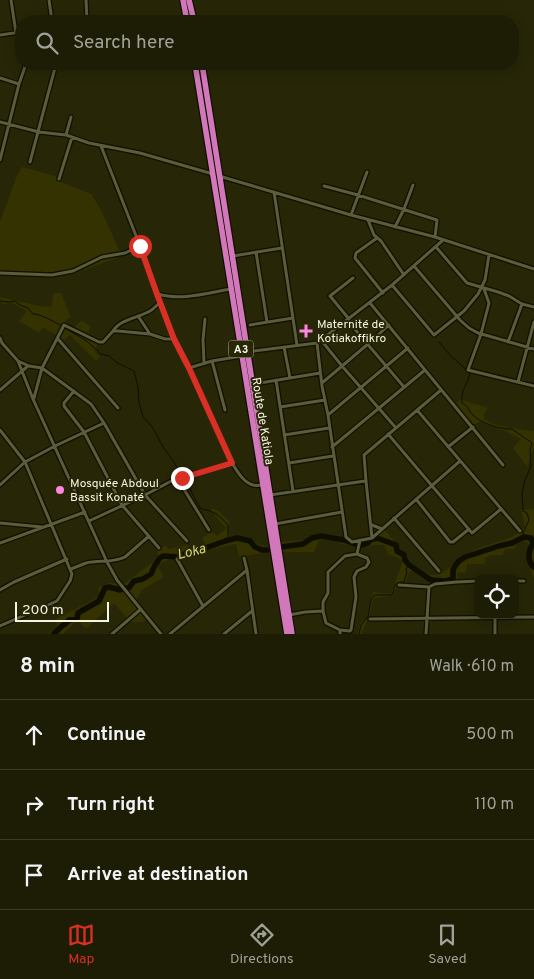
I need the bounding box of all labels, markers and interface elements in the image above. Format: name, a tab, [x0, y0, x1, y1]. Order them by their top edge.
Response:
search box	[15, 15, 519, 70]
icon: search	[33, 29, 61, 57]
text: Search here	[73, 31, 175, 55]
route start	[129, 235, 152, 258]
place label: Maternité de Kotiakoffikro	[317, 317, 387, 347]
marker: Maternité de Kotiakoffikro	[299, 324, 313, 338]
road number: A3	[228, 340, 254, 358]
street label: Route de Katiola	[247, 376, 277, 466]
route end	[171, 467, 194, 490]
place label: Mosquée Abdoul Bassit Konaté	[70, 476, 159, 506]
marker: Mosquée Abdoul Bassit Konaté	[54, 484, 66, 496]
water label: Loka	[175, 541, 208, 564]
map controls	[474, 574, 519, 619]
button: locate	[474, 574, 519, 619]
scale bar	[15, 599, 109, 622]
text: 200 m	[22, 602, 64, 619]
text: 8 min	[20, 653, 75, 680]
text: Walk · 610 m	[429, 657, 514, 677]
icon: ahead	[20, 721, 48, 749]
text: Continue	[67, 723, 146, 747]
text: 500 m	[466, 725, 514, 745]
icon: right	[20, 791, 48, 819]
text: Turn right	[67, 793, 155, 817]
text: 110 m	[474, 795, 514, 815]
icon: arrive	[20, 861, 48, 889]
text: Arrive at destination	[67, 863, 248, 887]
tab: Map	[67, 921, 95, 968]
tab: Directions	[230, 921, 294, 968]
tab: Saved	[428, 921, 467, 968]

